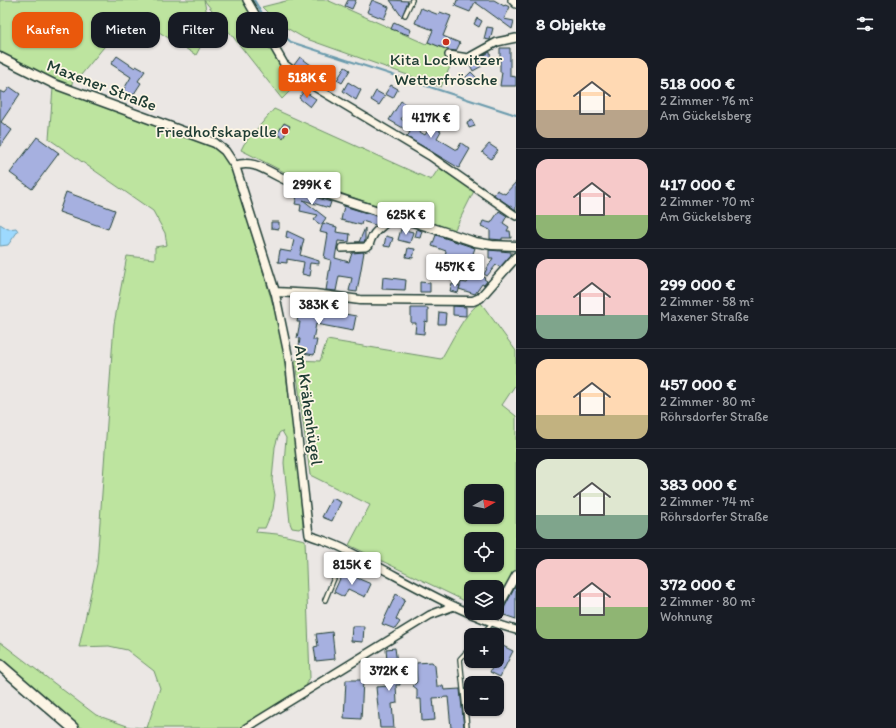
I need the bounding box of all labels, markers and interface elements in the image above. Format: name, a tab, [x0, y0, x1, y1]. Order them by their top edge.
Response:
chip: Kaufen	[12, 12, 83, 48]
chip: Mieten	[91, 12, 160, 48]
chip: Filter	[168, 12, 228, 48]
chip: Neu	[236, 12, 288, 48]
icon: filters	[854, 13, 876, 35]
text: 8 Objekte	[536, 14, 606, 34]
marker: Kita Lockwitzer Wetterfrösche	[441, 37, 451, 47]
place label: Kita Lockwitzer Wetterfrösche	[390, 49, 503, 89]
street label: Maxener Straße	[44, 55, 160, 115]
pin: 518K €	[274, 65, 340, 99]
text: 518K €	[288, 70, 326, 85]
text: 518 000 €	[660, 73, 735, 93]
icon: home	[568, 74, 616, 122]
text: 2 Zimmer · 76 m²	[660, 93, 753, 108]
pin: 417K €	[398, 105, 464, 139]
text: Am Gückelsberg	[660, 108, 751, 123]
text: 417K €	[412, 110, 450, 125]
place label: Friedhofskapelle	[156, 121, 277, 141]
marker: Friedhofskapelle	[280, 126, 290, 136]
pin: 299K €	[279, 172, 345, 206]
text: 417 000 €	[660, 174, 735, 194]
icon: home	[568, 175, 616, 223]
text: 299K €	[292, 177, 332, 192]
text: 2 Zimmer · 70 m²	[660, 194, 755, 209]
pin: 625K €	[373, 202, 439, 236]
text: 625K €	[386, 207, 426, 222]
text: Am Gückelsberg	[660, 209, 751, 224]
pin: 457K €	[422, 254, 488, 288]
text: 457K €	[435, 259, 475, 274]
text: 299 000 €	[660, 274, 736, 294]
icon: home	[568, 275, 616, 323]
pin: 383K €	[286, 292, 352, 326]
text: 2 Zimmer · 58 m²	[660, 294, 754, 309]
text: 383K €	[299, 297, 339, 312]
text: Maxener Straße	[660, 309, 749, 324]
street label: Am Krähenhügel	[291, 343, 327, 467]
text: 457 000 €	[660, 374, 736, 394]
icon: home	[568, 375, 616, 423]
text: 2 Zimmer · 80 m²	[660, 394, 755, 409]
text: Röhrsdorfer Straße	[660, 409, 768, 424]
text: 383 000 €	[660, 474, 737, 494]
icon: home	[568, 475, 616, 523]
north arrow	[464, 484, 504, 524]
map controls	[464, 484, 504, 716]
text: 2 Zimmer · 74 m²	[660, 494, 754, 509]
text: Röhrsdorfer Straße	[660, 509, 768, 524]
button: locate	[464, 532, 504, 572]
pin: 815K €	[319, 552, 385, 586]
text: 815K €	[333, 557, 371, 572]
text: 372 000 €	[660, 574, 735, 594]
icon: home	[568, 575, 616, 623]
button: layers	[464, 580, 504, 620]
text: 2 Zimmer · 80 m²	[660, 594, 755, 609]
text: Wohnung	[660, 609, 712, 624]
button: +	[464, 628, 504, 668]
pin: 372K €	[356, 658, 422, 692]
text: 372K €	[369, 663, 409, 678]
button: −	[464, 676, 504, 716]

